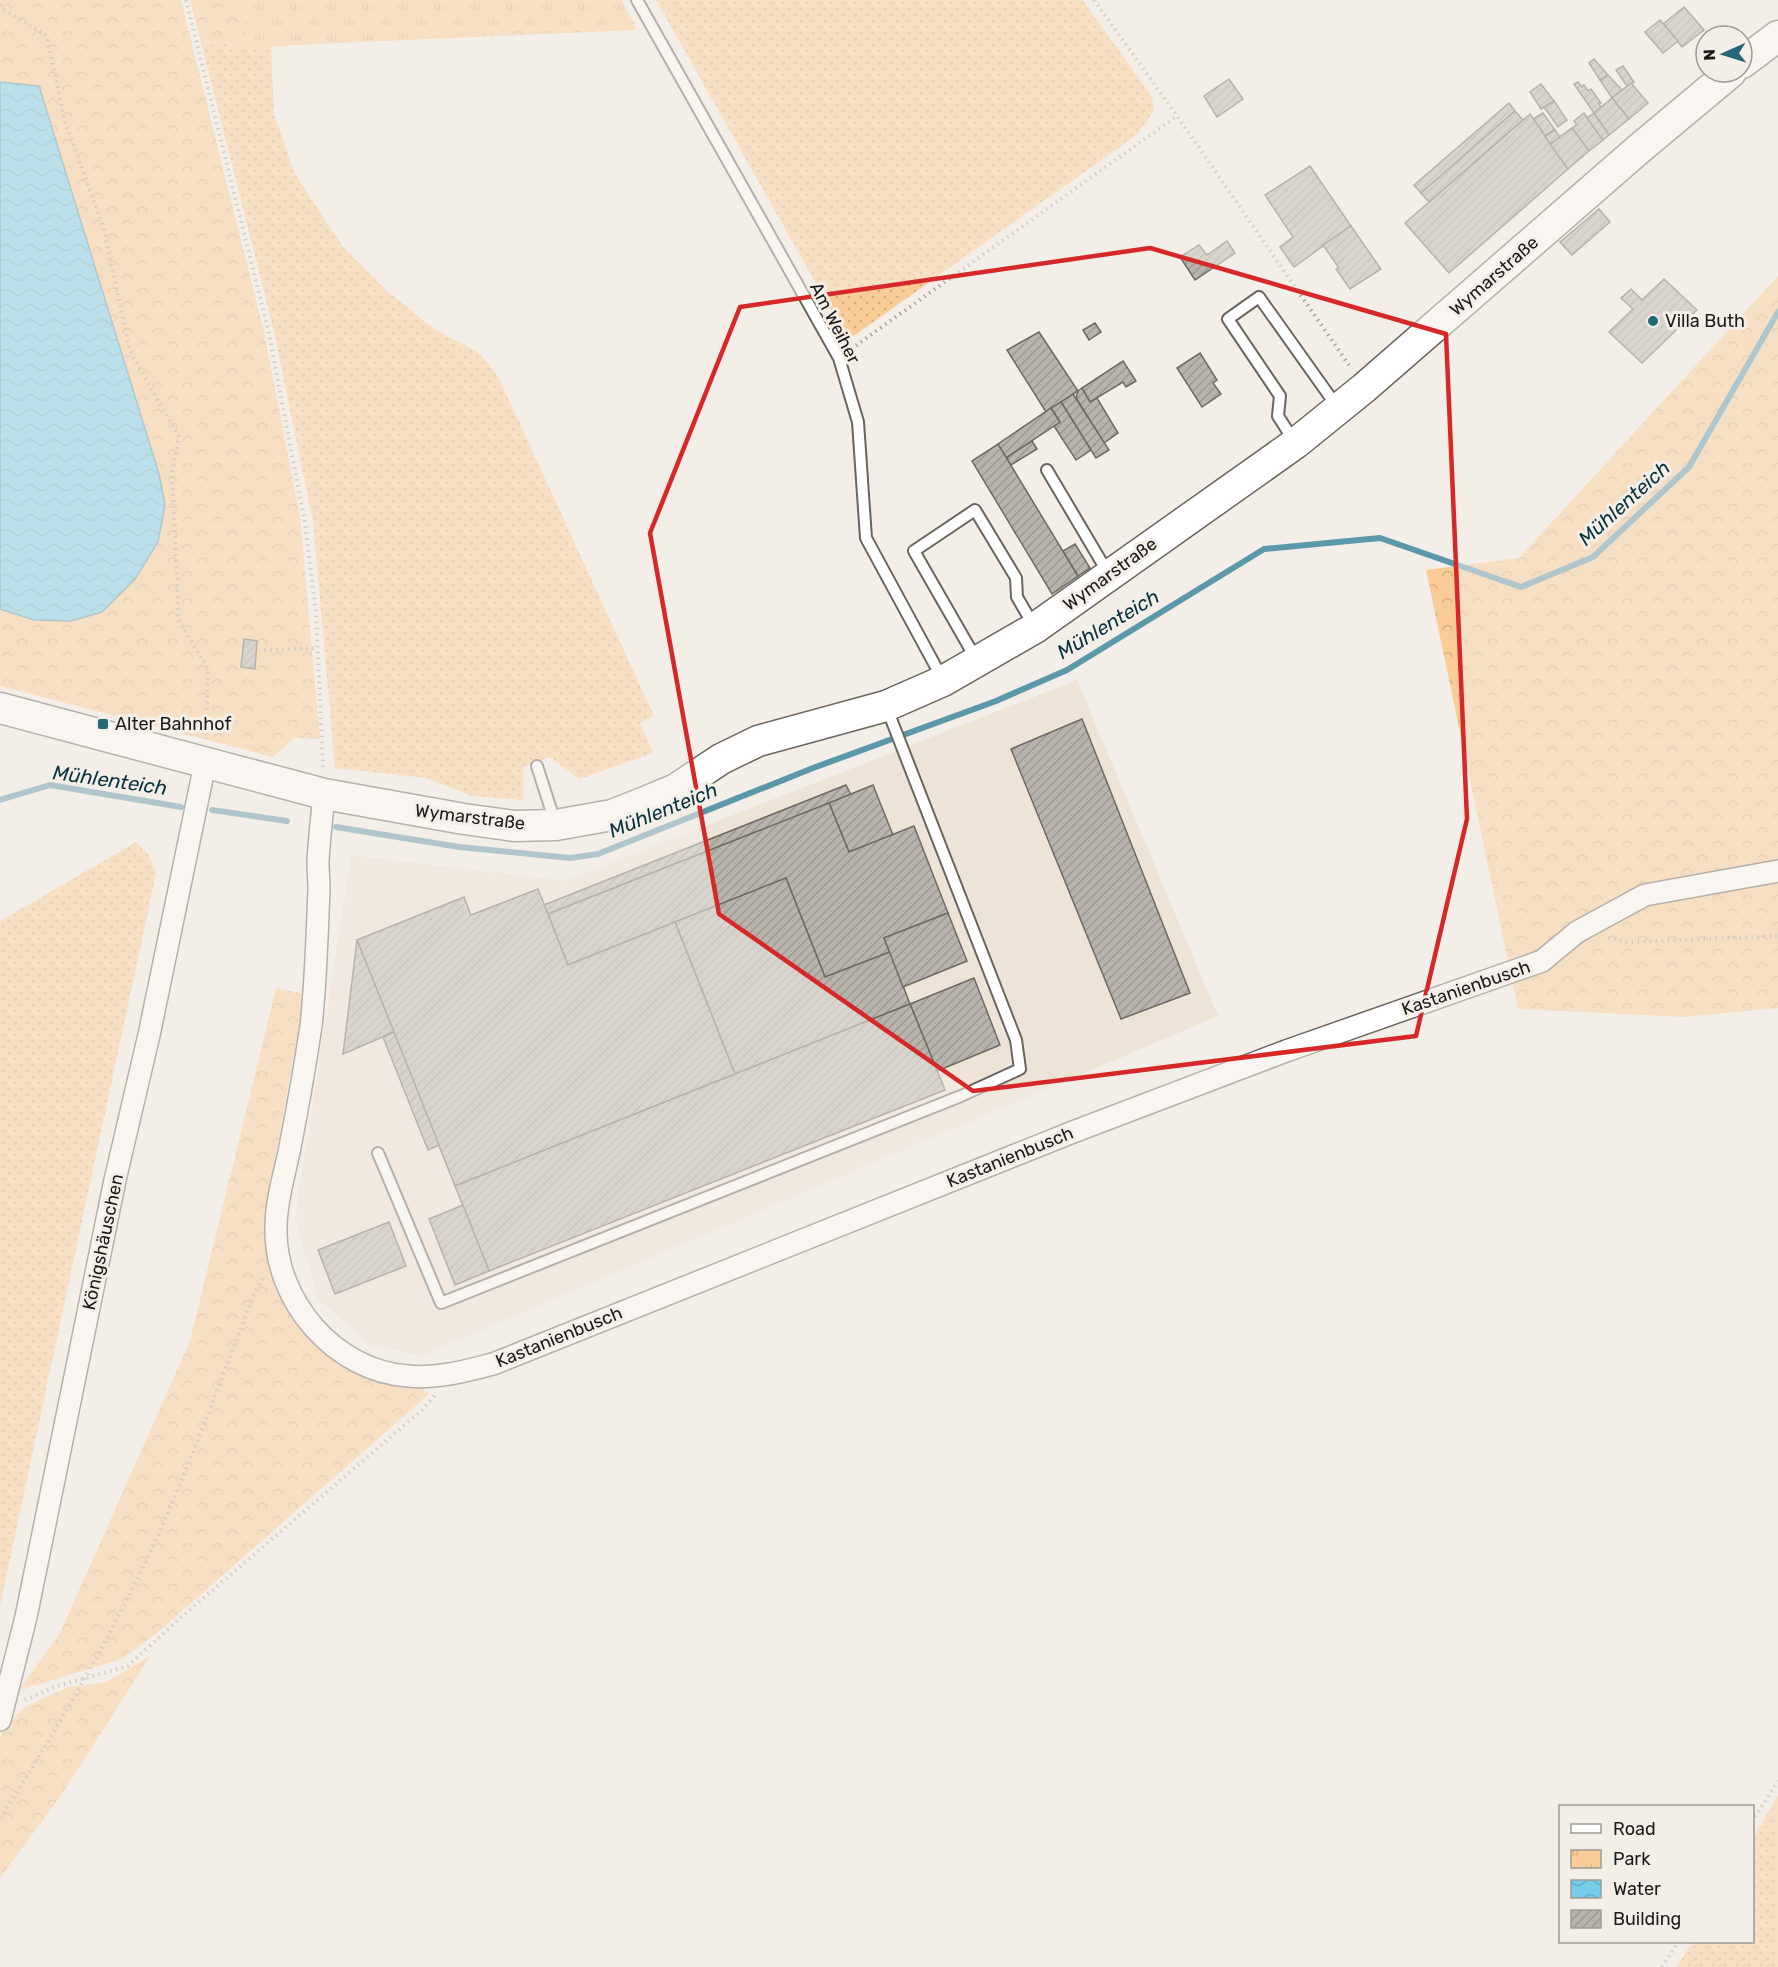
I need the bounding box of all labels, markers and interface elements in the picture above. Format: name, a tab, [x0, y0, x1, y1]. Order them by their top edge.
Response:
north arrow	[1694, 24, 1754, 84]
text: N	[1700, 49, 1719, 61]
street label: Wymarstraße	[1445, 231, 1543, 321]
street label: Am Weiher	[805, 279, 865, 368]
place label: Villa Buth	[1665, 310, 1745, 332]
marker: Villa Buth	[1646, 314, 1660, 328]
water label: Mühlenteich	[1573, 456, 1675, 550]
street label: Wymarstraße	[1059, 533, 1161, 615]
water label: Mühlenteich	[1053, 584, 1163, 664]
place label: Alter Bahnhof	[115, 713, 231, 735]
marker: Alter Bahnhof	[96, 717, 110, 731]
water label: Mühlenteich	[51, 760, 169, 800]
water label: Mühlenteich	[605, 777, 721, 843]
street label: Wymarstraße	[414, 799, 526, 835]
street label: Kastanienbusch	[1399, 956, 1533, 1020]
street label: Kastanienbusch	[943, 1122, 1077, 1192]
street label: Königshäuschen	[78, 1172, 128, 1312]
street label: Kastanienbusch	[492, 1302, 626, 1372]
legend	[1559, 1805, 1754, 1943]
text: Road	[1613, 1818, 1656, 1840]
text: Park	[1613, 1848, 1651, 1870]
text: Water	[1613, 1878, 1661, 1900]
text: Building	[1613, 1908, 1681, 1930]

